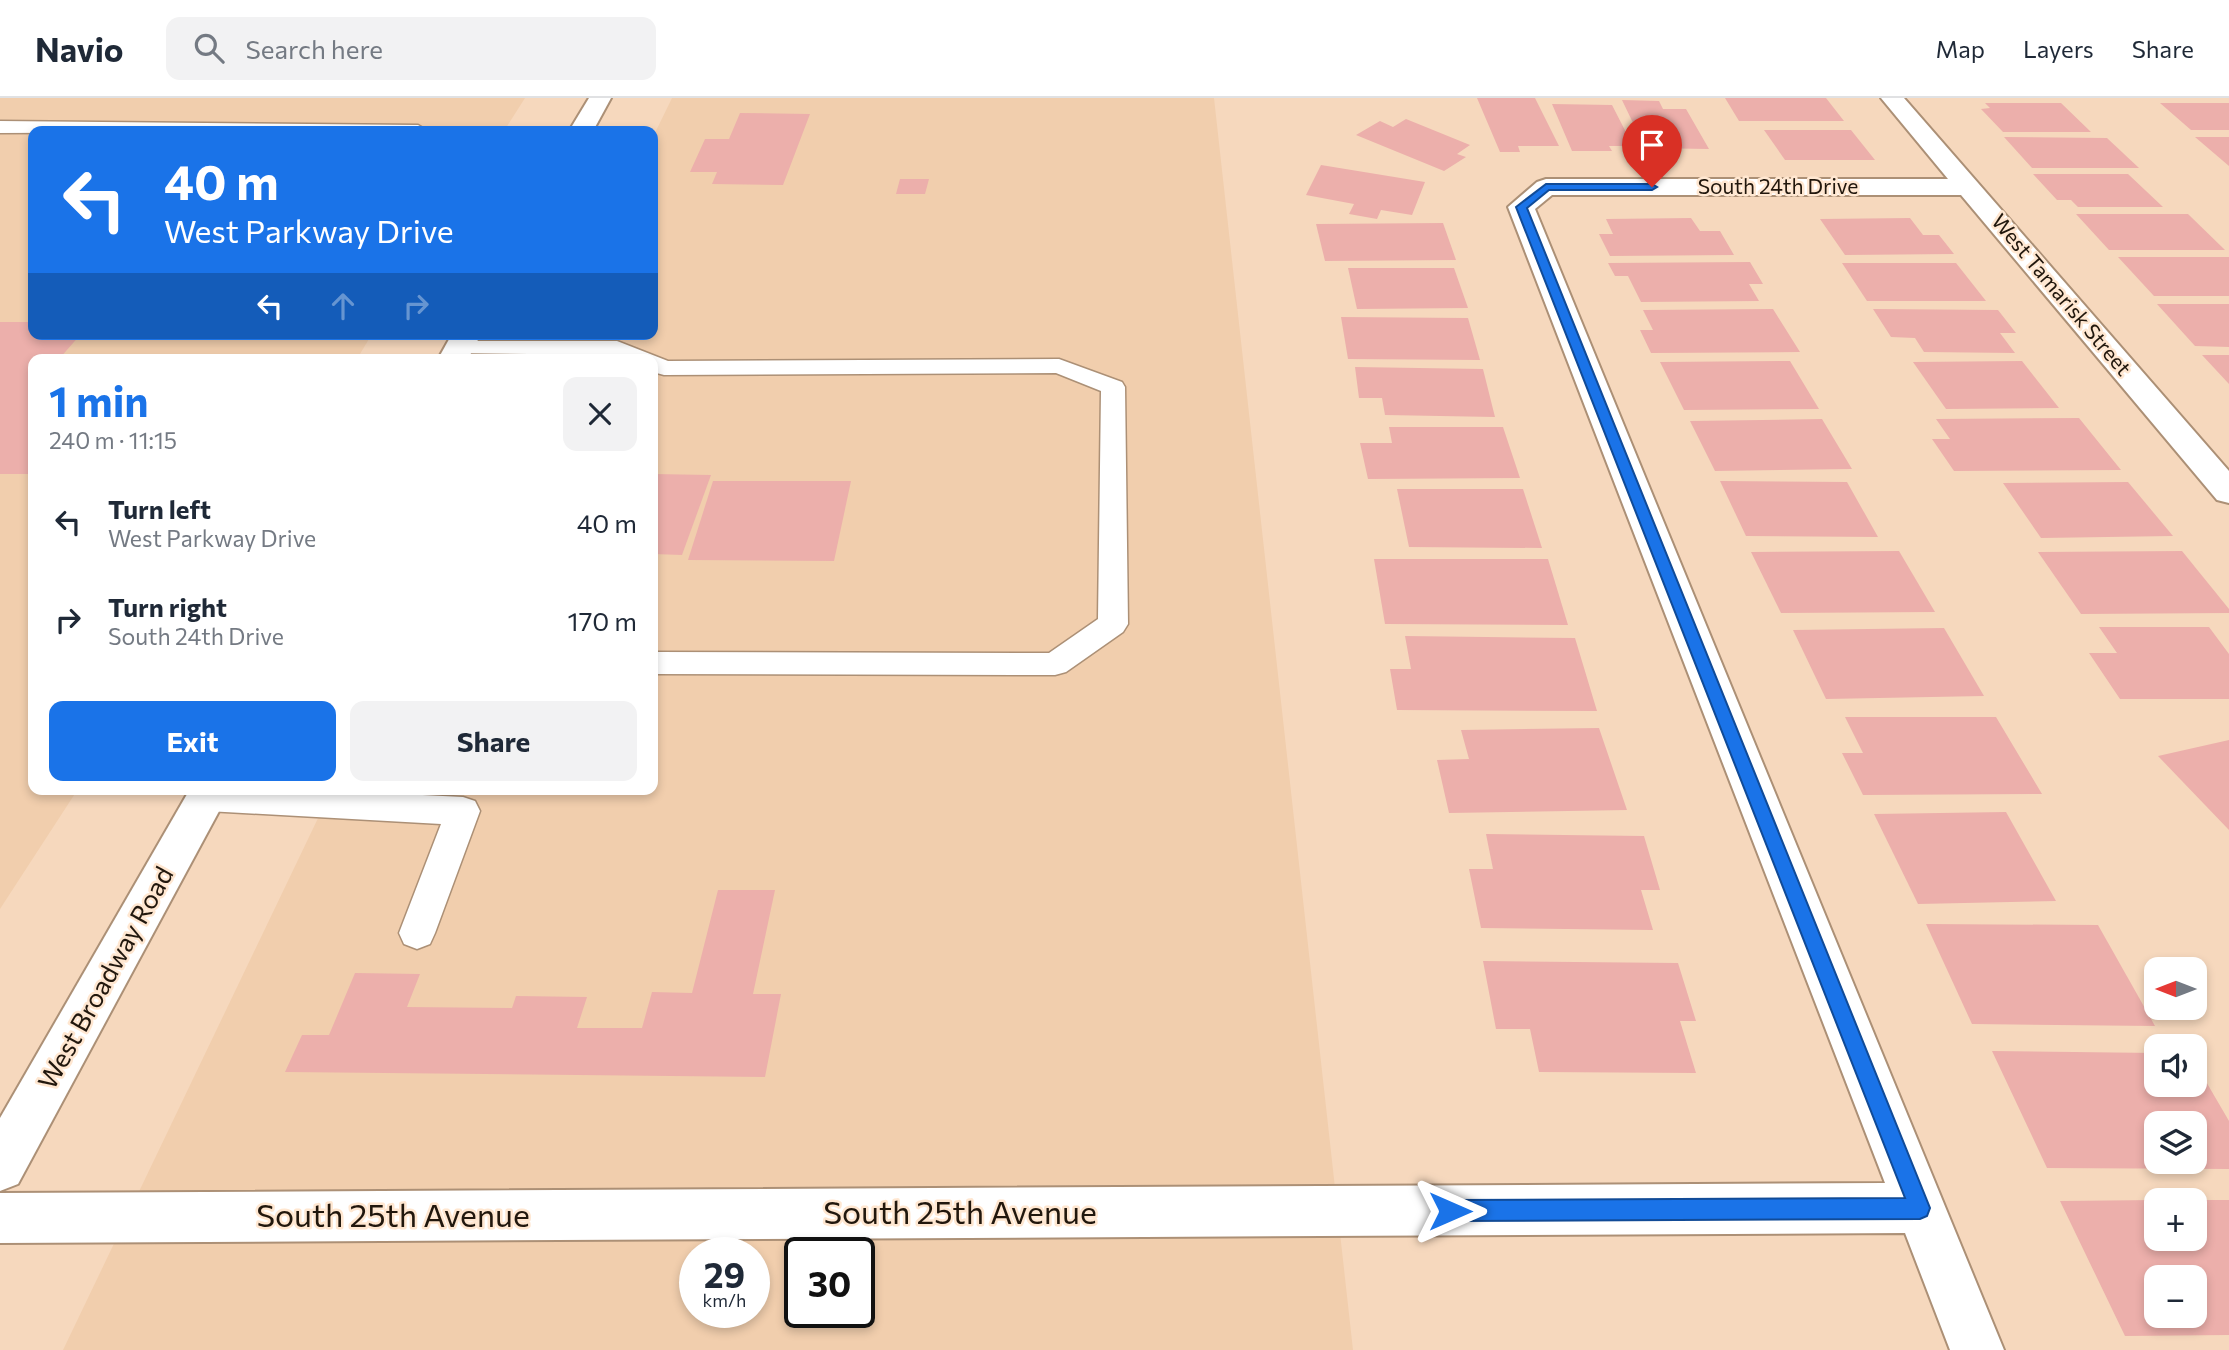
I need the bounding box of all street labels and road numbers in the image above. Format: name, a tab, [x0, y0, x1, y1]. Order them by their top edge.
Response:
street label: South 24th Drive	[1698, 173, 1858, 198]
street label: West Tamarisk Street	[1987, 208, 2137, 380]
street label: West Broadway Road	[31, 861, 179, 1094]
street label: South 25th Avenue	[823, 1191, 1097, 1231]
street label: South 25th Avenue	[256, 1194, 530, 1234]

